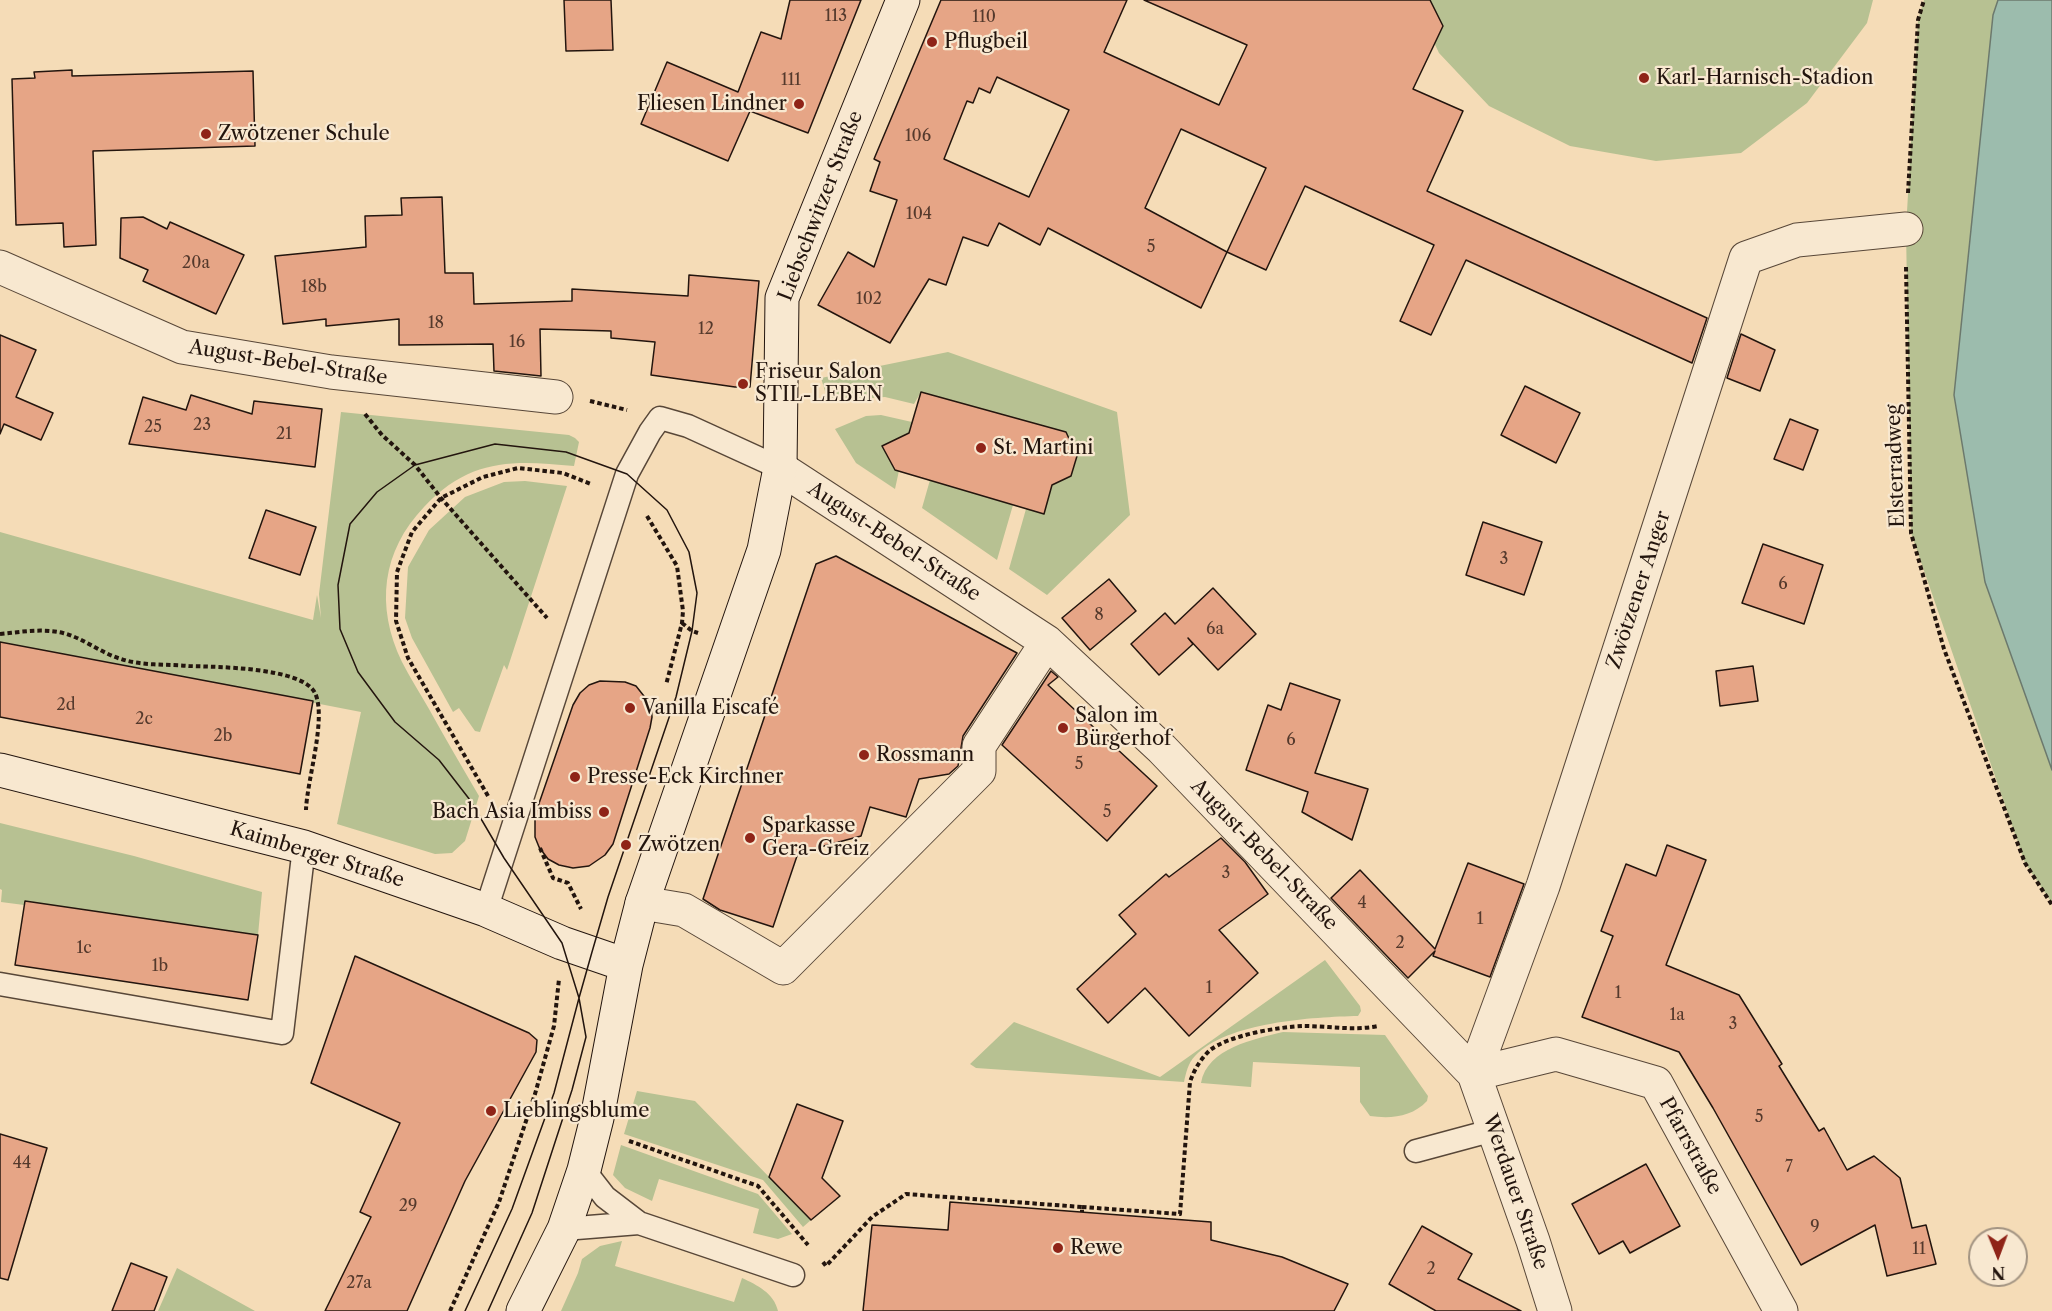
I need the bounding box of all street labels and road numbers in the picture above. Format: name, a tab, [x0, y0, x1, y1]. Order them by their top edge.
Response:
street label: Liebschwitzer Straße	[774, 108, 868, 304]
street label: August-Bebel-Straße	[187, 335, 389, 391]
street label: Elsterradweg	[1882, 404, 1910, 528]
street label: August-Bebel-Straße	[803, 477, 985, 607]
street label: Zwötzener Anger	[1602, 508, 1676, 672]
street label: August-Bebel-Straße	[1186, 774, 1342, 936]
street label: Kaimberger Straße	[227, 817, 407, 893]
street label: Pfarrstraße	[1653, 1093, 1727, 1199]
street label: Werdauer Straße	[1477, 1111, 1553, 1273]

